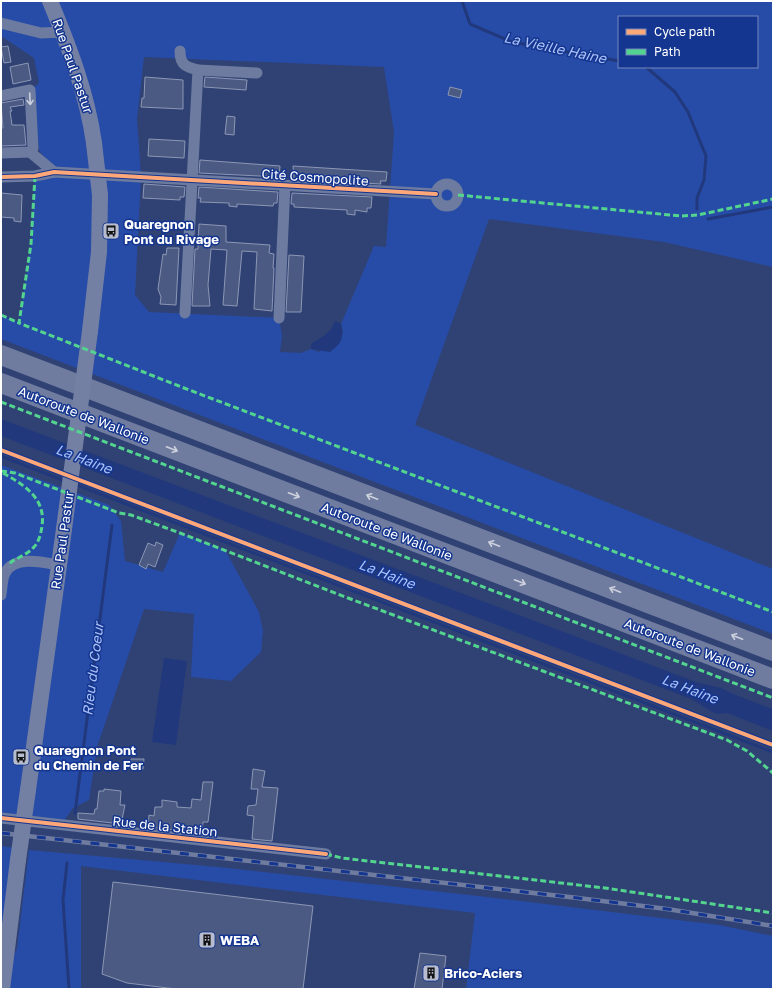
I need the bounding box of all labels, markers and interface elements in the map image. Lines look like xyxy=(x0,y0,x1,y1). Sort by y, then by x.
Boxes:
legend xyxy=(618,16,758,68)
street label: Rue Paul Pastur xyxy=(49,17,97,115)
text: Cycle path xyxy=(654,24,715,39)
water label: La Vieille Haine xyxy=(502,28,609,67)
text: Path xyxy=(654,44,681,59)
one-way arrow xyxy=(27,93,34,106)
street label: Cité Cosmopolite xyxy=(261,165,369,189)
place label: Quaregnon Pont du Rivage xyxy=(124,216,219,247)
bus stop icon: Quaregnon Pont du Rivage xyxy=(101,221,121,241)
street label: Autoroute de Wallonie xyxy=(16,383,152,447)
water label: La Haine xyxy=(54,440,115,477)
one-way arrow xyxy=(166,445,178,453)
street label: Rue Paul Pastur xyxy=(47,490,77,590)
one-way arrow xyxy=(287,492,299,500)
one-way arrow xyxy=(367,493,379,501)
street label: Autoroute de Wallonie xyxy=(319,499,455,563)
one-way arrow xyxy=(488,539,500,547)
water label: La Haine xyxy=(357,555,418,592)
one-way arrow xyxy=(513,578,525,586)
one-way arrow xyxy=(610,586,622,594)
street label: Autoroute de Wallonie xyxy=(622,615,758,679)
water label: Rieu du Coeur xyxy=(78,619,107,717)
one-way arrow xyxy=(731,632,743,640)
water label: La Haine xyxy=(660,670,721,707)
place label: Quaregnon Pont du Chemin de Fer xyxy=(34,742,143,773)
bus stop icon: Quaregnon Pont du Chemin de Fer xyxy=(11,747,31,767)
street label: Rue de la Station xyxy=(112,813,218,839)
building icon: WEBA xyxy=(197,930,217,950)
place label: WEBA xyxy=(220,932,260,948)
building icon: Brico-Aciers xyxy=(421,963,441,983)
place label: Brico-Aciers xyxy=(444,965,522,981)

